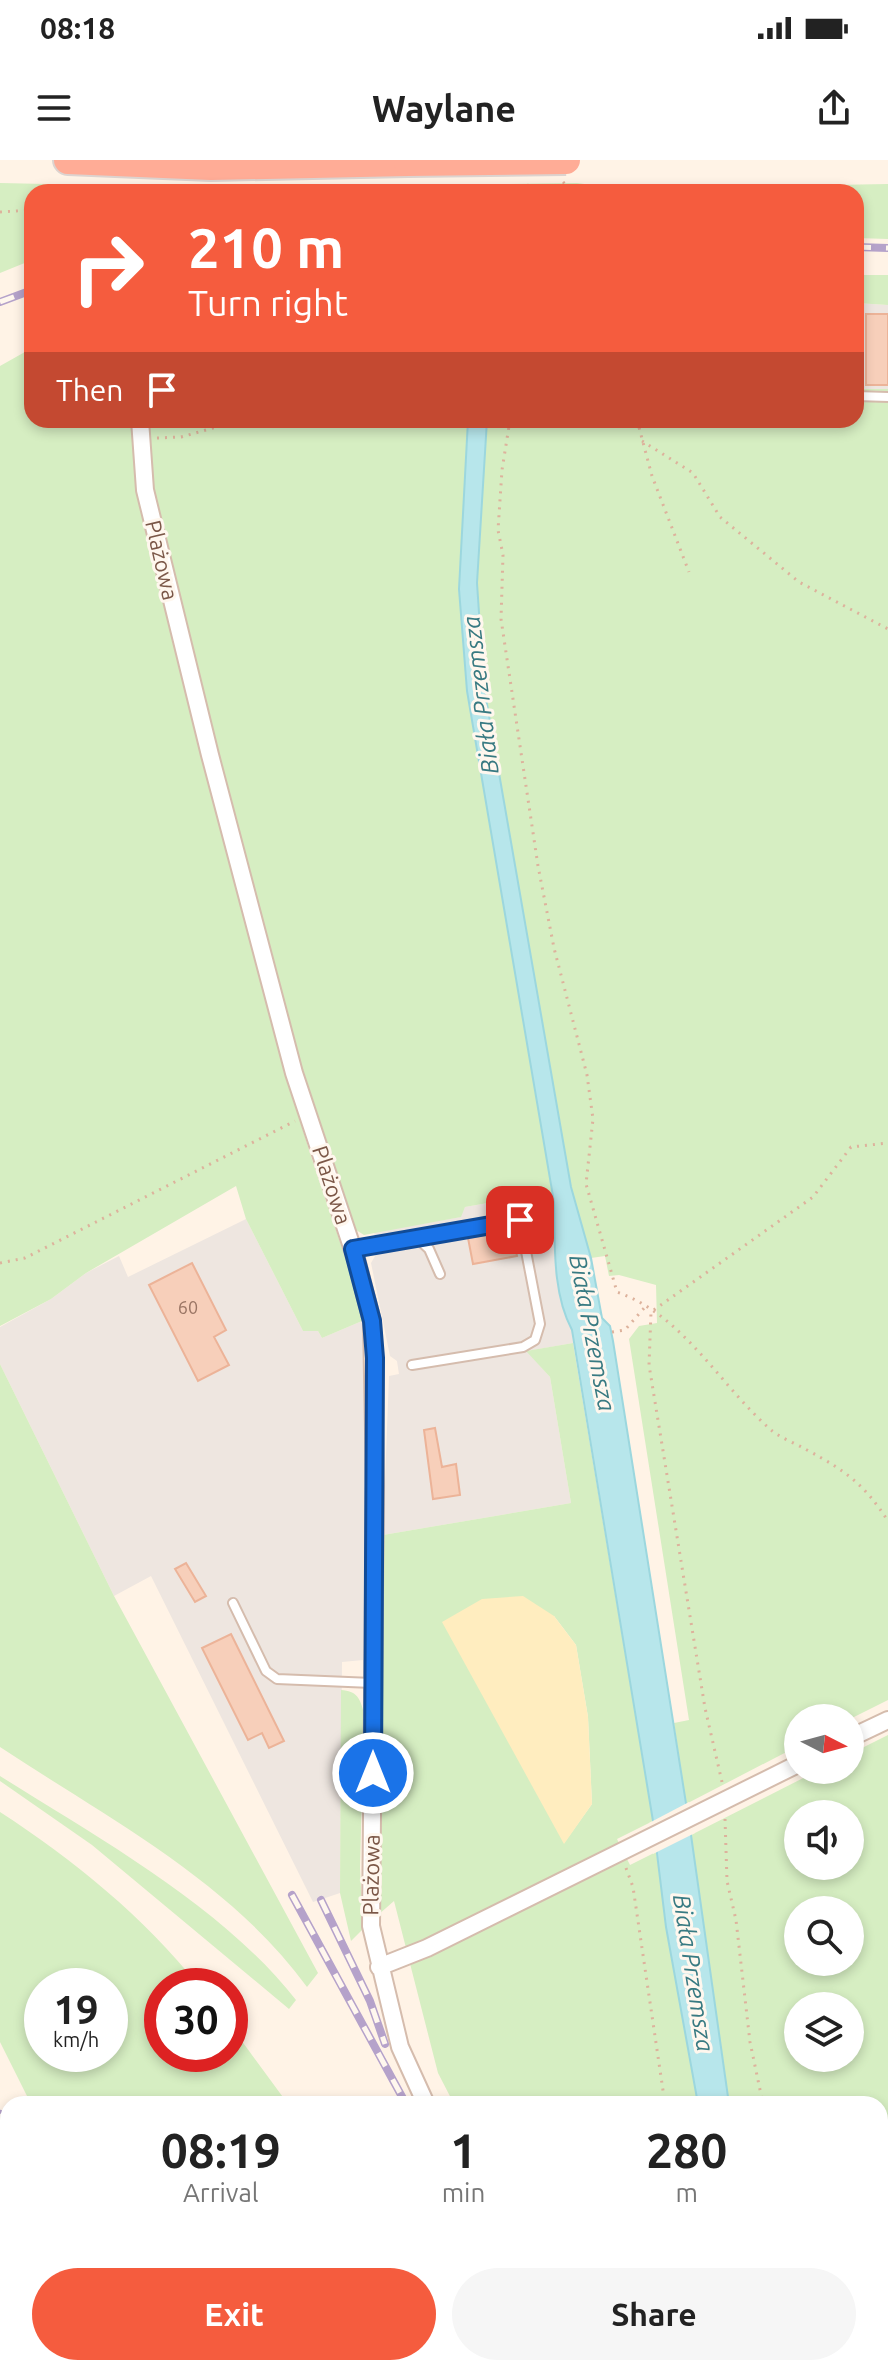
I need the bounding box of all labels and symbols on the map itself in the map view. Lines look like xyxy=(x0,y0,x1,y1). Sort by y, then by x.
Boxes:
street label: Plażowa xyxy=(141,517,184,602)
water label: Biała Przemsza xyxy=(457,614,504,776)
street label: Plażowa xyxy=(308,1142,357,1227)
pin xyxy=(486,1186,554,1254)
water label: Biała Przemsza xyxy=(564,1252,621,1414)
house number: 60 xyxy=(178,1297,198,1317)
north arrow xyxy=(784,1704,864,1784)
position arrow xyxy=(331,1731,415,1815)
street label: Plażowa xyxy=(357,1834,384,1916)
water label: Biała Przemsza xyxy=(668,1892,719,2054)
speed limit sign: 30 xyxy=(144,1968,248,2072)

